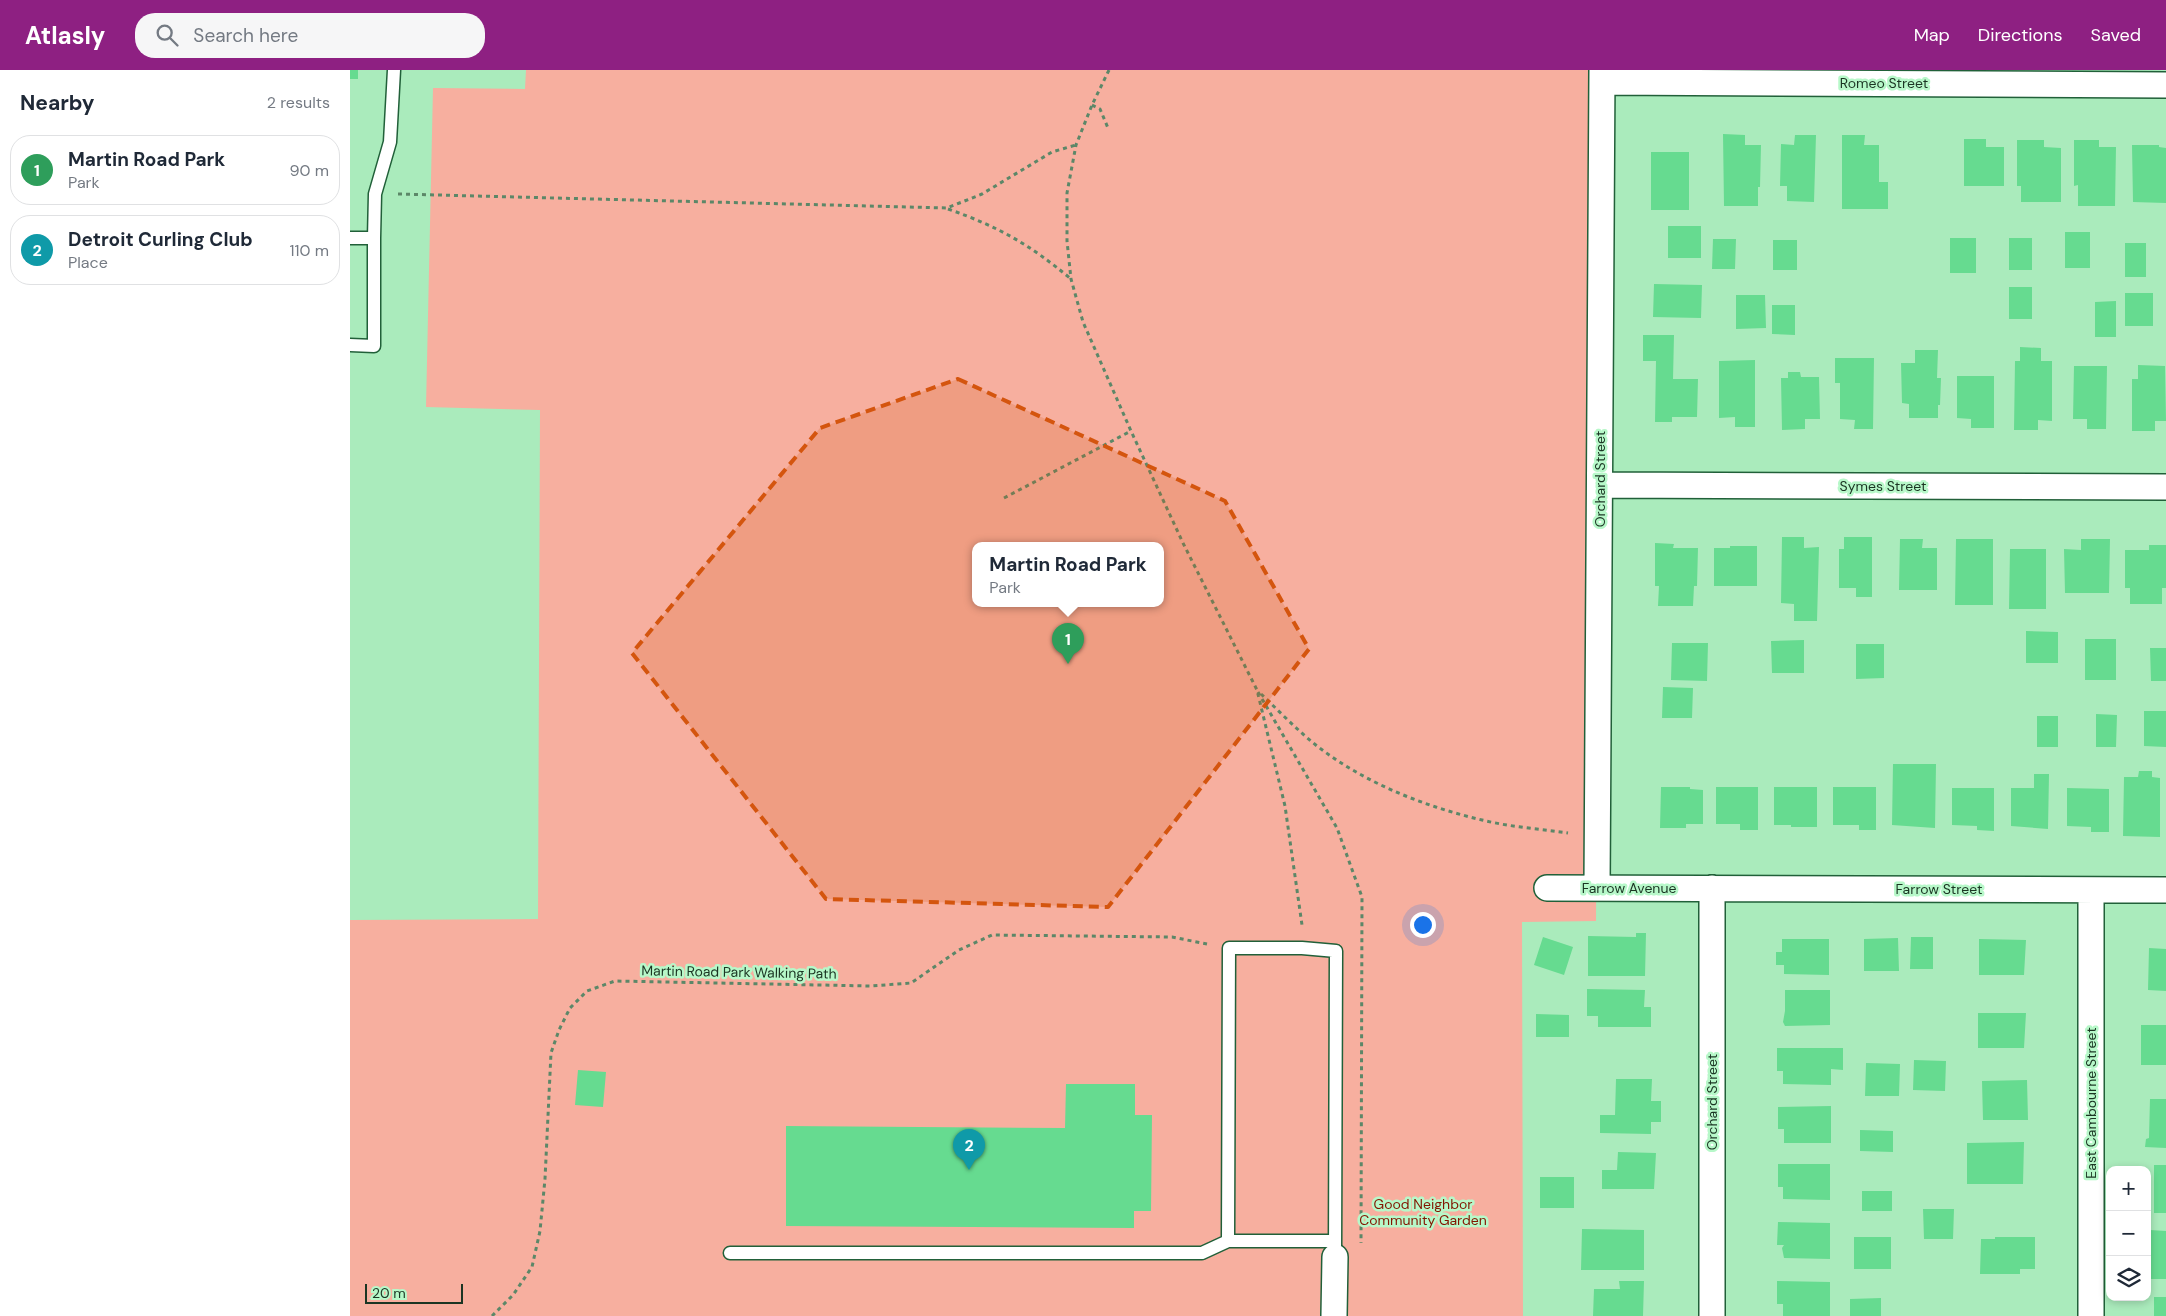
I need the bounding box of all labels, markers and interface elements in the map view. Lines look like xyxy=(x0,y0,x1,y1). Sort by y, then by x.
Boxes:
search box xyxy=(135,13,485,58)
text: Atlasly xyxy=(25,20,105,51)
icon: search xyxy=(153,21,181,49)
text: Search here xyxy=(193,23,298,48)
text: Map xyxy=(1914,23,1950,47)
text: Directions xyxy=(1978,23,2063,47)
text: Saved xyxy=(2091,23,2141,47)
street label: Romeo Street xyxy=(1840,74,1928,92)
text: Nearby xyxy=(20,89,94,117)
text: 2 results xyxy=(267,92,330,113)
text: Martin Road Park xyxy=(68,147,225,172)
text: 1 xyxy=(34,160,40,181)
text: 90 m xyxy=(289,160,329,181)
text: Park xyxy=(68,172,100,193)
text: Detroit Curling Club xyxy=(68,227,253,252)
text: 2 xyxy=(32,240,42,261)
text: 110 m xyxy=(290,240,329,261)
text: Place xyxy=(68,252,108,273)
street label: Orchard Street xyxy=(1591,431,1609,527)
street label: Symes Street xyxy=(1840,477,1926,495)
popup xyxy=(972,542,1164,607)
text: Martin Road Park xyxy=(989,552,1147,577)
text: Park xyxy=(989,577,1021,598)
pin: 1 xyxy=(1052,623,1084,664)
street label: Farrow Avenue xyxy=(1582,879,1676,897)
street label: Farrow Street xyxy=(1896,880,1982,898)
your location xyxy=(1410,912,1436,938)
street label: Martin Road Park Walking Path xyxy=(641,961,837,983)
street label: East Cambourne Street xyxy=(2082,1027,2100,1179)
street label: Orchard Street xyxy=(1703,1054,1721,1150)
pin: 2 xyxy=(953,1129,985,1170)
map controls xyxy=(2106,1166,2151,1301)
button: + xyxy=(2106,1166,2151,1211)
park label: Good Neighbor Community Garden xyxy=(1359,1195,1487,1229)
button: − xyxy=(2106,1211,2151,1256)
button: layers xyxy=(2106,1256,2151,1301)
scale bar xyxy=(365,1281,462,1304)
text: 20 m xyxy=(372,1284,406,1302)

